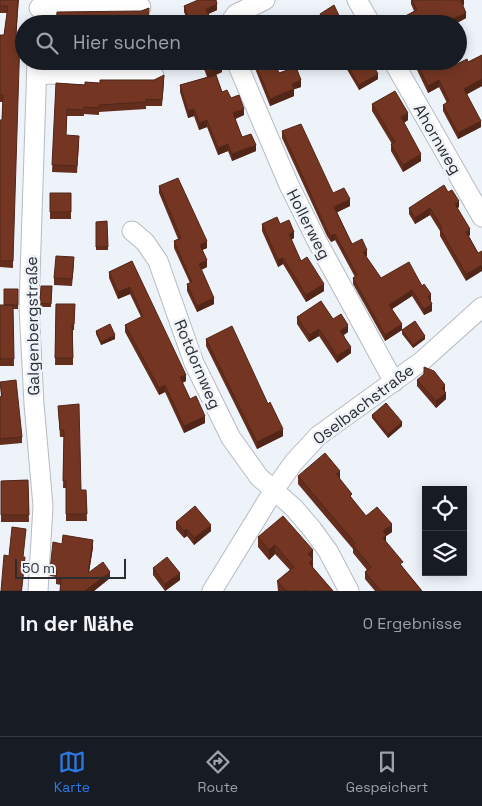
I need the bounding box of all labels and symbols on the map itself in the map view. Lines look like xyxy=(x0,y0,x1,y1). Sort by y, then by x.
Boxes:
street label: Ahornweg xyxy=(409,100,466,178)
street label: Hollerweg xyxy=(282,186,335,263)
street label: Galgenbergstraße xyxy=(21,256,44,396)
street label: Rotdornweg xyxy=(169,316,226,412)
street label: Oselbachstraße xyxy=(309,360,418,449)
scale bar xyxy=(15,556,126,579)

